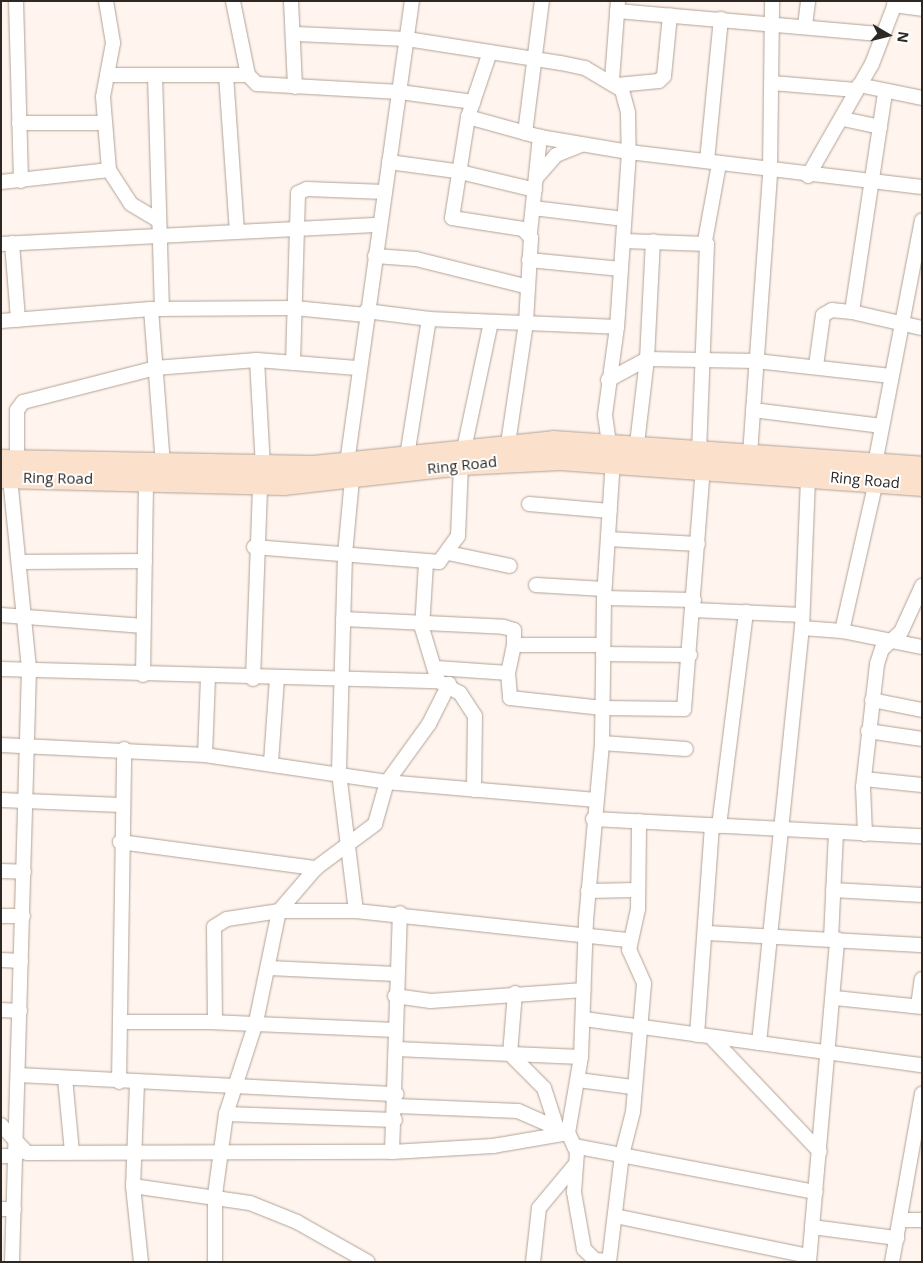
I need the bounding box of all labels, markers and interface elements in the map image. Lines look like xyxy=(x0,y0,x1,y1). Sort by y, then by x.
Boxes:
north arrow xyxy=(863,10,913,60)
text: N xyxy=(893,30,914,44)
street label: Ring Road xyxy=(426,452,498,478)
street label: Ring Road xyxy=(23,468,93,488)
street label: Ring Road xyxy=(829,468,901,492)

